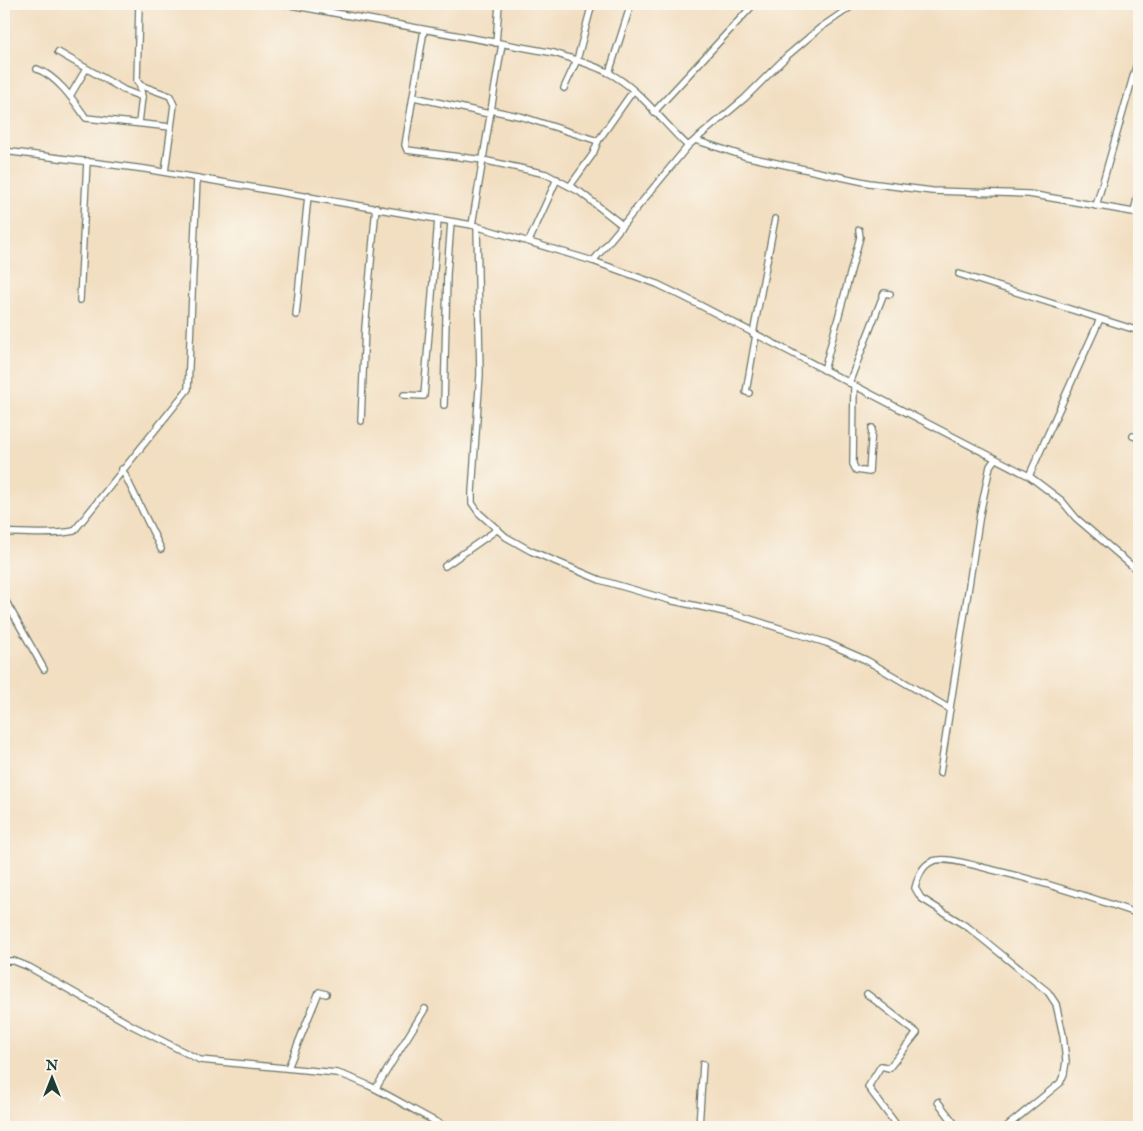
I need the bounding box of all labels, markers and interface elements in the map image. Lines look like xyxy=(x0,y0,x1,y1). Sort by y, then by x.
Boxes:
north arrow xyxy=(28,1054,78,1104)
text: N xyxy=(45,1057,58,1075)

